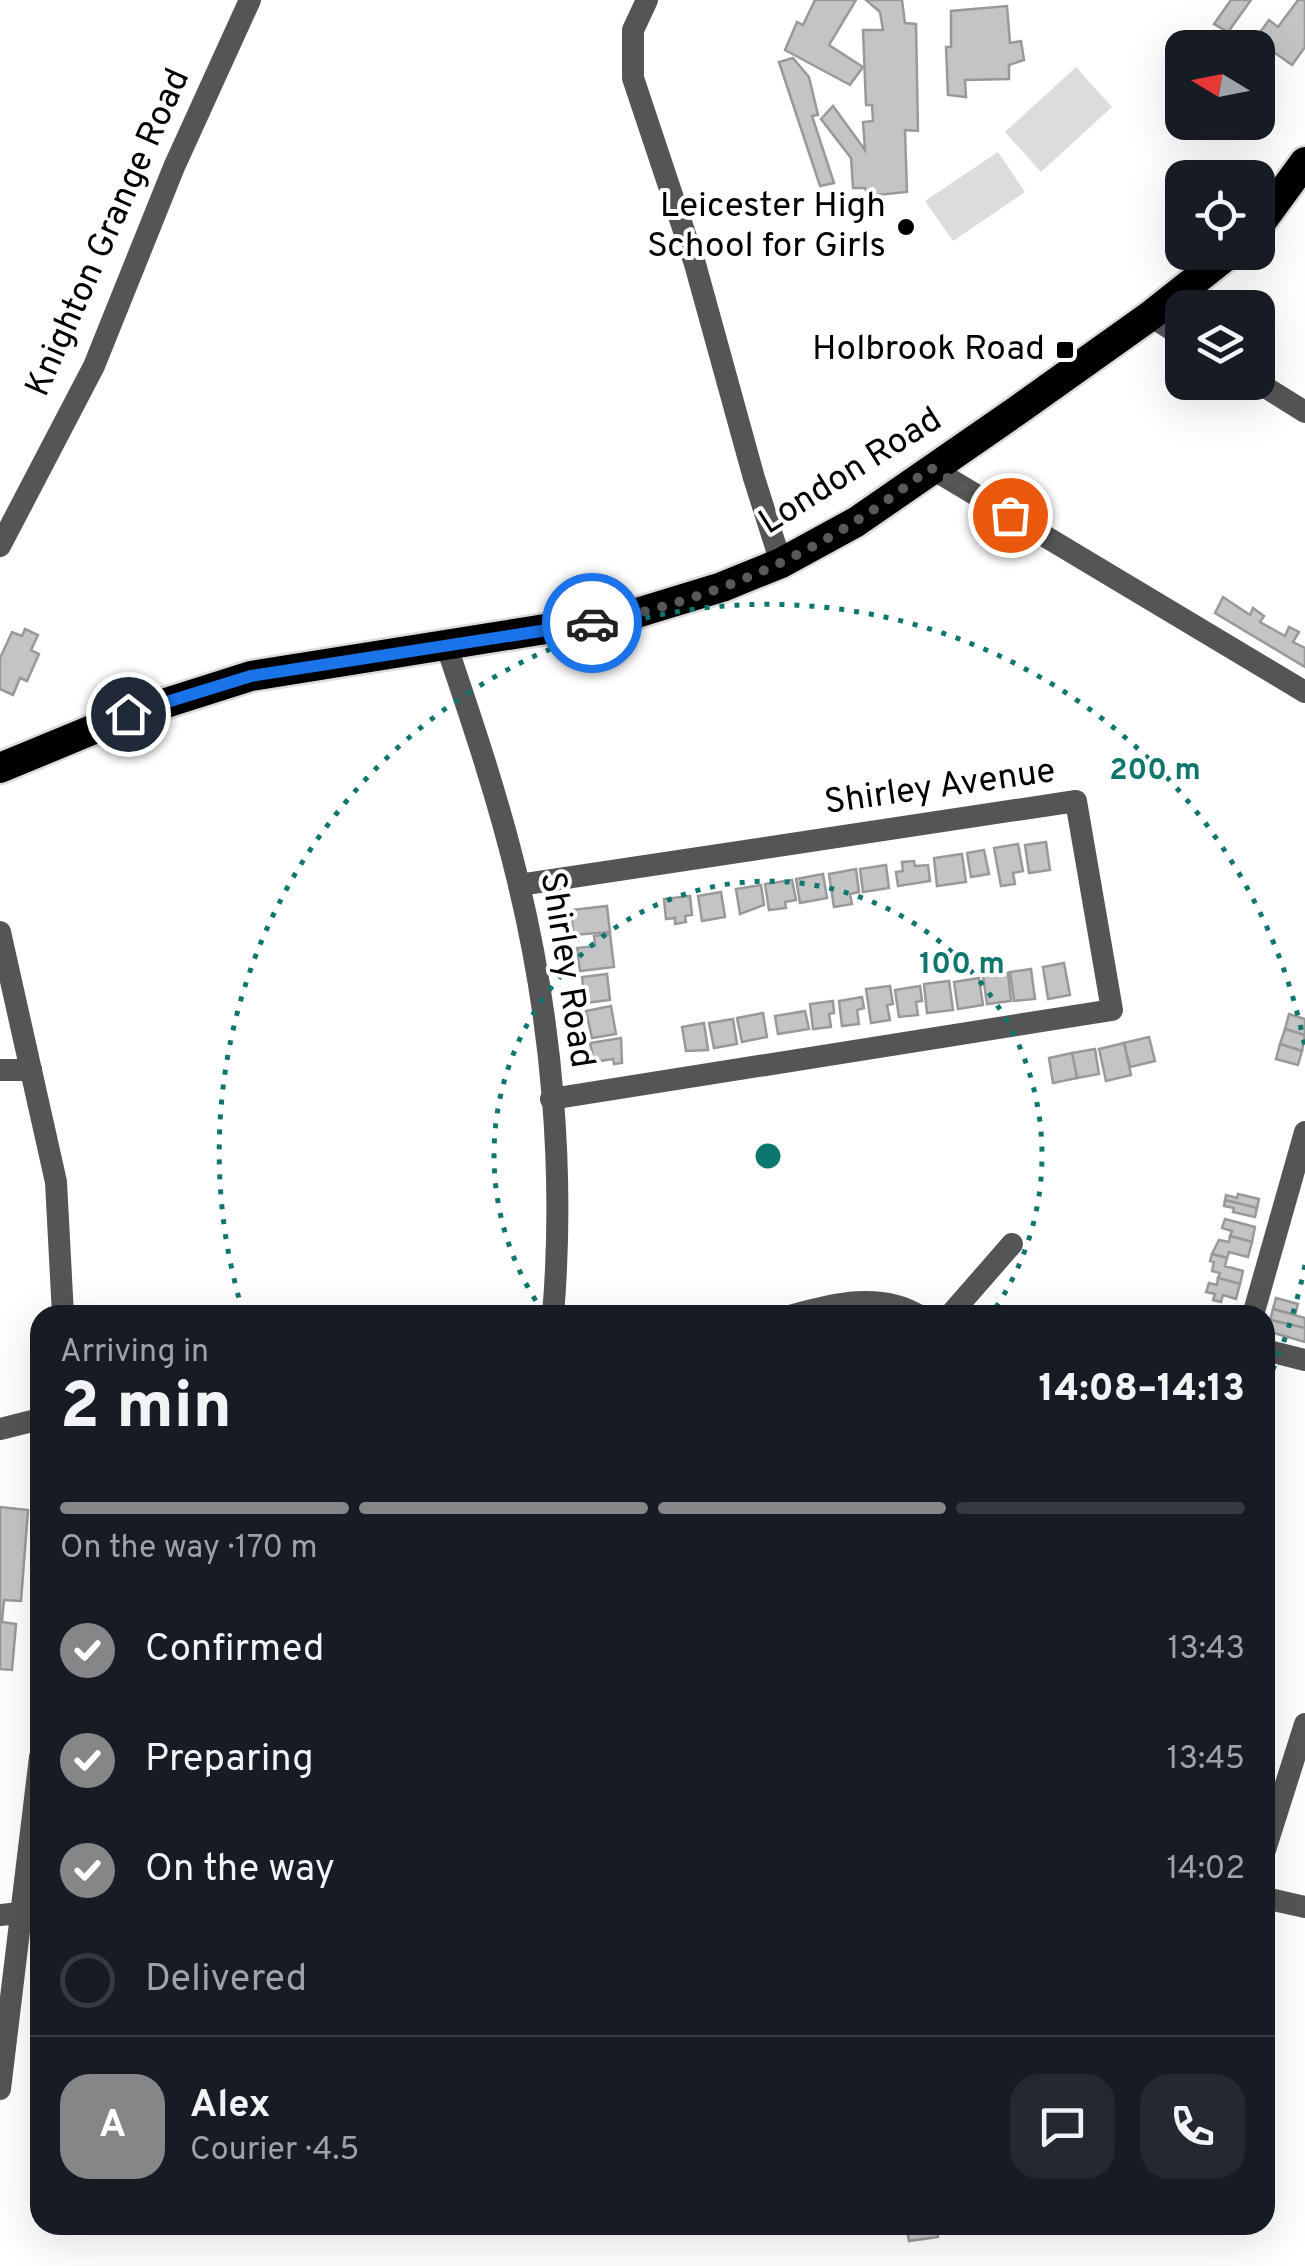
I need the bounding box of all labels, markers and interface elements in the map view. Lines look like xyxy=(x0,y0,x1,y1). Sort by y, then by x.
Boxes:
north arrow xyxy=(1165,30,1275,140)
map controls xyxy=(1165,30,1275,400)
street label: Knighton Grange Road xyxy=(17,62,201,404)
button: locate xyxy=(1165,160,1275,270)
place label: Leicester High School for Girls xyxy=(647,185,886,269)
marker: Leicester High School for Girls xyxy=(895,216,917,238)
button: layers xyxy=(1165,290,1275,400)
place label: Holbrook Road xyxy=(812,328,1045,372)
marker: Holbrook Road xyxy=(1054,339,1076,361)
street label: London Road xyxy=(752,398,950,546)
pin xyxy=(968,473,1053,558)
icon: bag xyxy=(983,488,1038,543)
courier xyxy=(542,573,642,673)
icon: car xyxy=(565,596,620,651)
pin xyxy=(86,672,171,757)
icon: home xyxy=(101,687,156,742)
street label: Shirley Avenue xyxy=(822,750,1058,826)
text: 200 m xyxy=(1109,753,1201,790)
street label: Shirley Road xyxy=(529,869,603,1071)
text: 100 m xyxy=(919,947,1005,984)
centre of rings xyxy=(750,1138,786,1174)
text: Arriving in xyxy=(60,1333,209,1373)
text: 14:08–14:13 xyxy=(1039,1366,1245,1415)
text: 2 min xyxy=(60,1369,232,1451)
text: On the way · 170 m xyxy=(60,1529,318,1569)
icon: check xyxy=(60,1623,115,1678)
text: Confirmed xyxy=(145,1626,324,1675)
text: 13:43 xyxy=(1167,1630,1245,1670)
icon: check xyxy=(60,1733,115,1788)
text: Preparing xyxy=(145,1736,314,1785)
text: 13:45 xyxy=(1167,1740,1245,1780)
icon: check xyxy=(60,1843,115,1898)
text: On the way xyxy=(145,1846,335,1895)
text: 14:02 xyxy=(1167,1850,1245,1890)
text: Delivered xyxy=(145,1956,307,2005)
button: chat xyxy=(1010,2074,1115,2179)
button: phone xyxy=(1140,2074,1245,2179)
text: Alex xyxy=(190,2082,270,2131)
text: A xyxy=(99,2102,126,2151)
text: Courier · 4.5 xyxy=(190,2131,359,2171)

